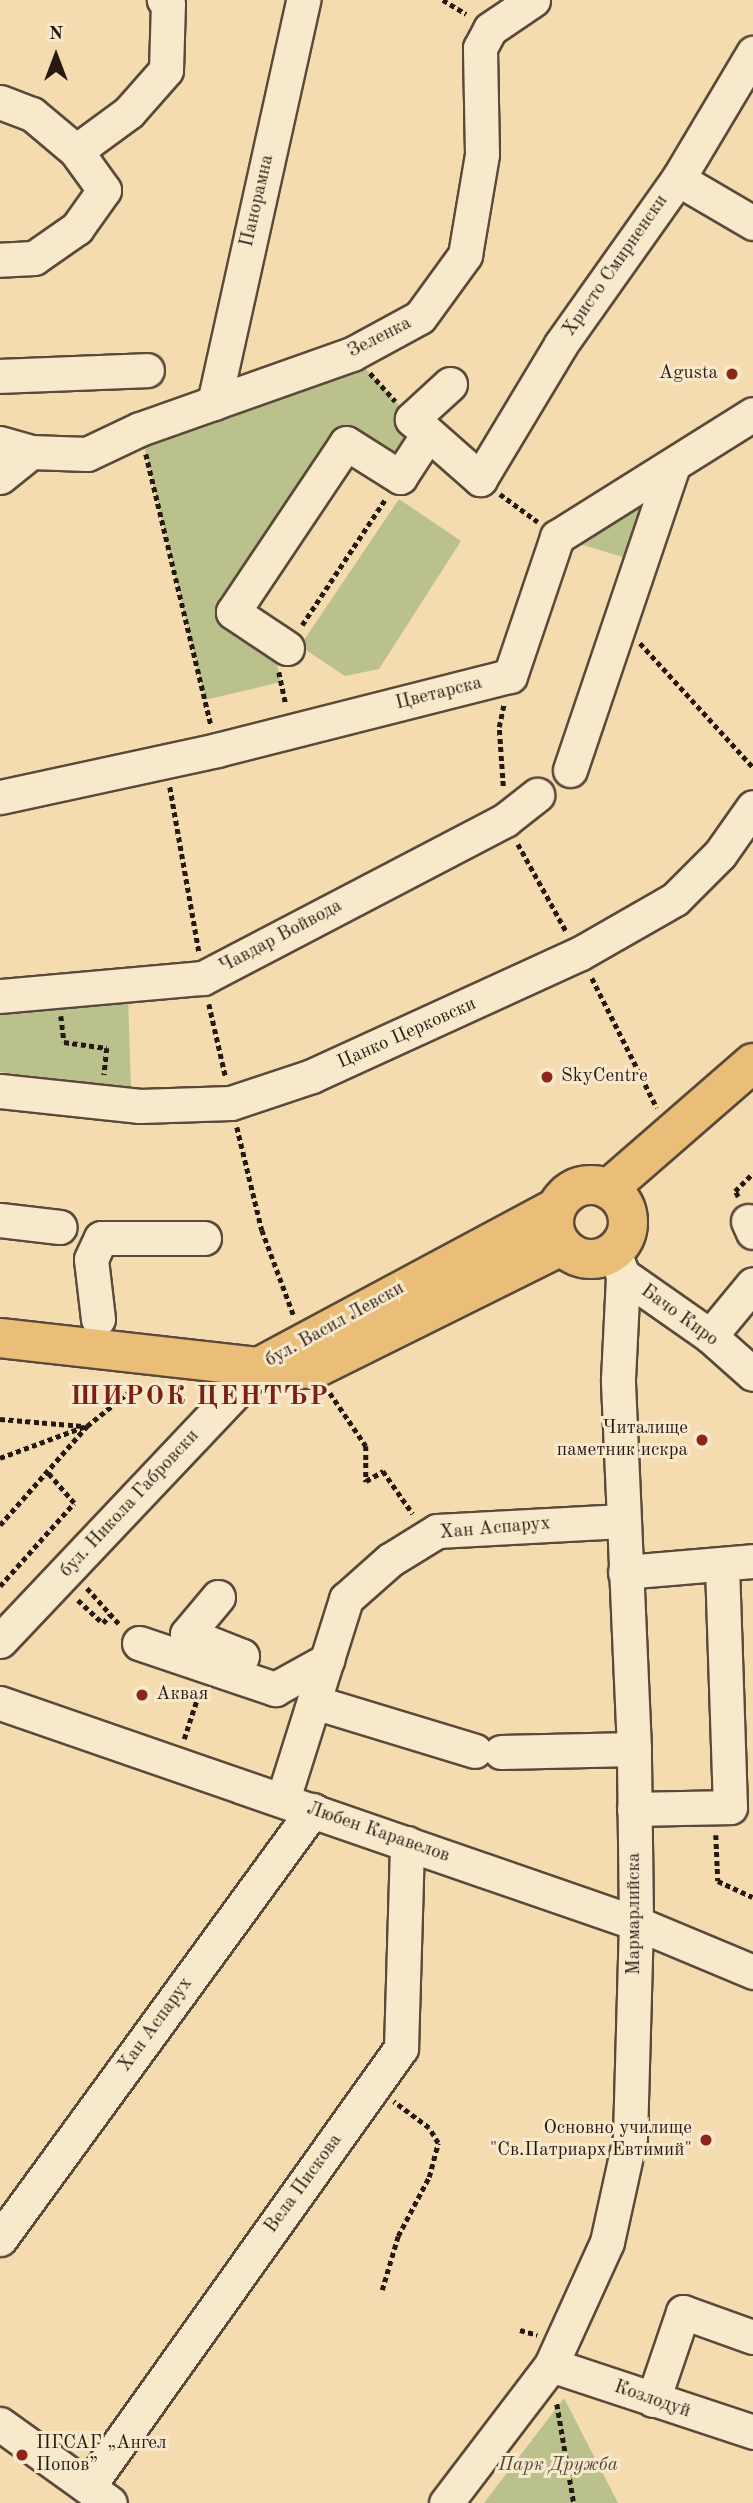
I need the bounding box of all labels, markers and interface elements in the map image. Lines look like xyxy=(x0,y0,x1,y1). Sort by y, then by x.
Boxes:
north arrow xyxy=(21,21,91,91)
text: N xyxy=(49,25,63,44)
street label: Панорамна xyxy=(236,153,280,249)
street label: Христо Смирненски xyxy=(559,191,673,341)
street label: Зеленка xyxy=(344,312,416,364)
place label: Agusta xyxy=(659,363,718,385)
marker: Agusta xyxy=(724,366,740,382)
street label: Цветарска xyxy=(393,672,485,716)
street label: Чавдар Войвода xyxy=(216,895,346,979)
street label: Цанко Церковски xyxy=(334,993,480,1075)
place label: SkyCentre xyxy=(561,1066,648,1088)
marker: SkyCentre xyxy=(539,1069,555,1085)
street label: бул. Васил Левски xyxy=(262,1277,408,1373)
street label: Бачо Киро xyxy=(636,1280,722,1352)
district label: ШИРОК ЦЕНТЪР xyxy=(72,1382,328,1414)
place label: Читалище паметник искра xyxy=(557,1418,688,1462)
street label: бул. Никола Габровски xyxy=(56,1425,204,1583)
marker: Читалище паметник искра xyxy=(694,1432,710,1448)
street label: Хан Аспарух xyxy=(439,1513,551,1545)
place label: Аквая xyxy=(156,1684,208,1706)
marker: Аквая xyxy=(134,1687,150,1703)
street label: Любен Каравелов xyxy=(304,1798,452,1868)
street label: Мармарлийска xyxy=(624,1853,646,1975)
street label: Хан Аспарух xyxy=(114,1973,198,2077)
place label: Основно училище "Св.Патриарх Евтимий" xyxy=(490,2118,692,2162)
street label: Вела Пискова xyxy=(260,2130,348,2238)
marker: Основно училище "Св.Патриарх Евтимий" xyxy=(698,2132,714,2148)
street label: Козлодуй xyxy=(611,2376,693,2424)
place label: ПГСАГ „Ангел Попов” xyxy=(36,2433,167,2477)
marker: ПГСАГ „Ангел Попов” xyxy=(14,2447,30,2463)
park label: Парк Дружба xyxy=(498,2455,618,2477)

